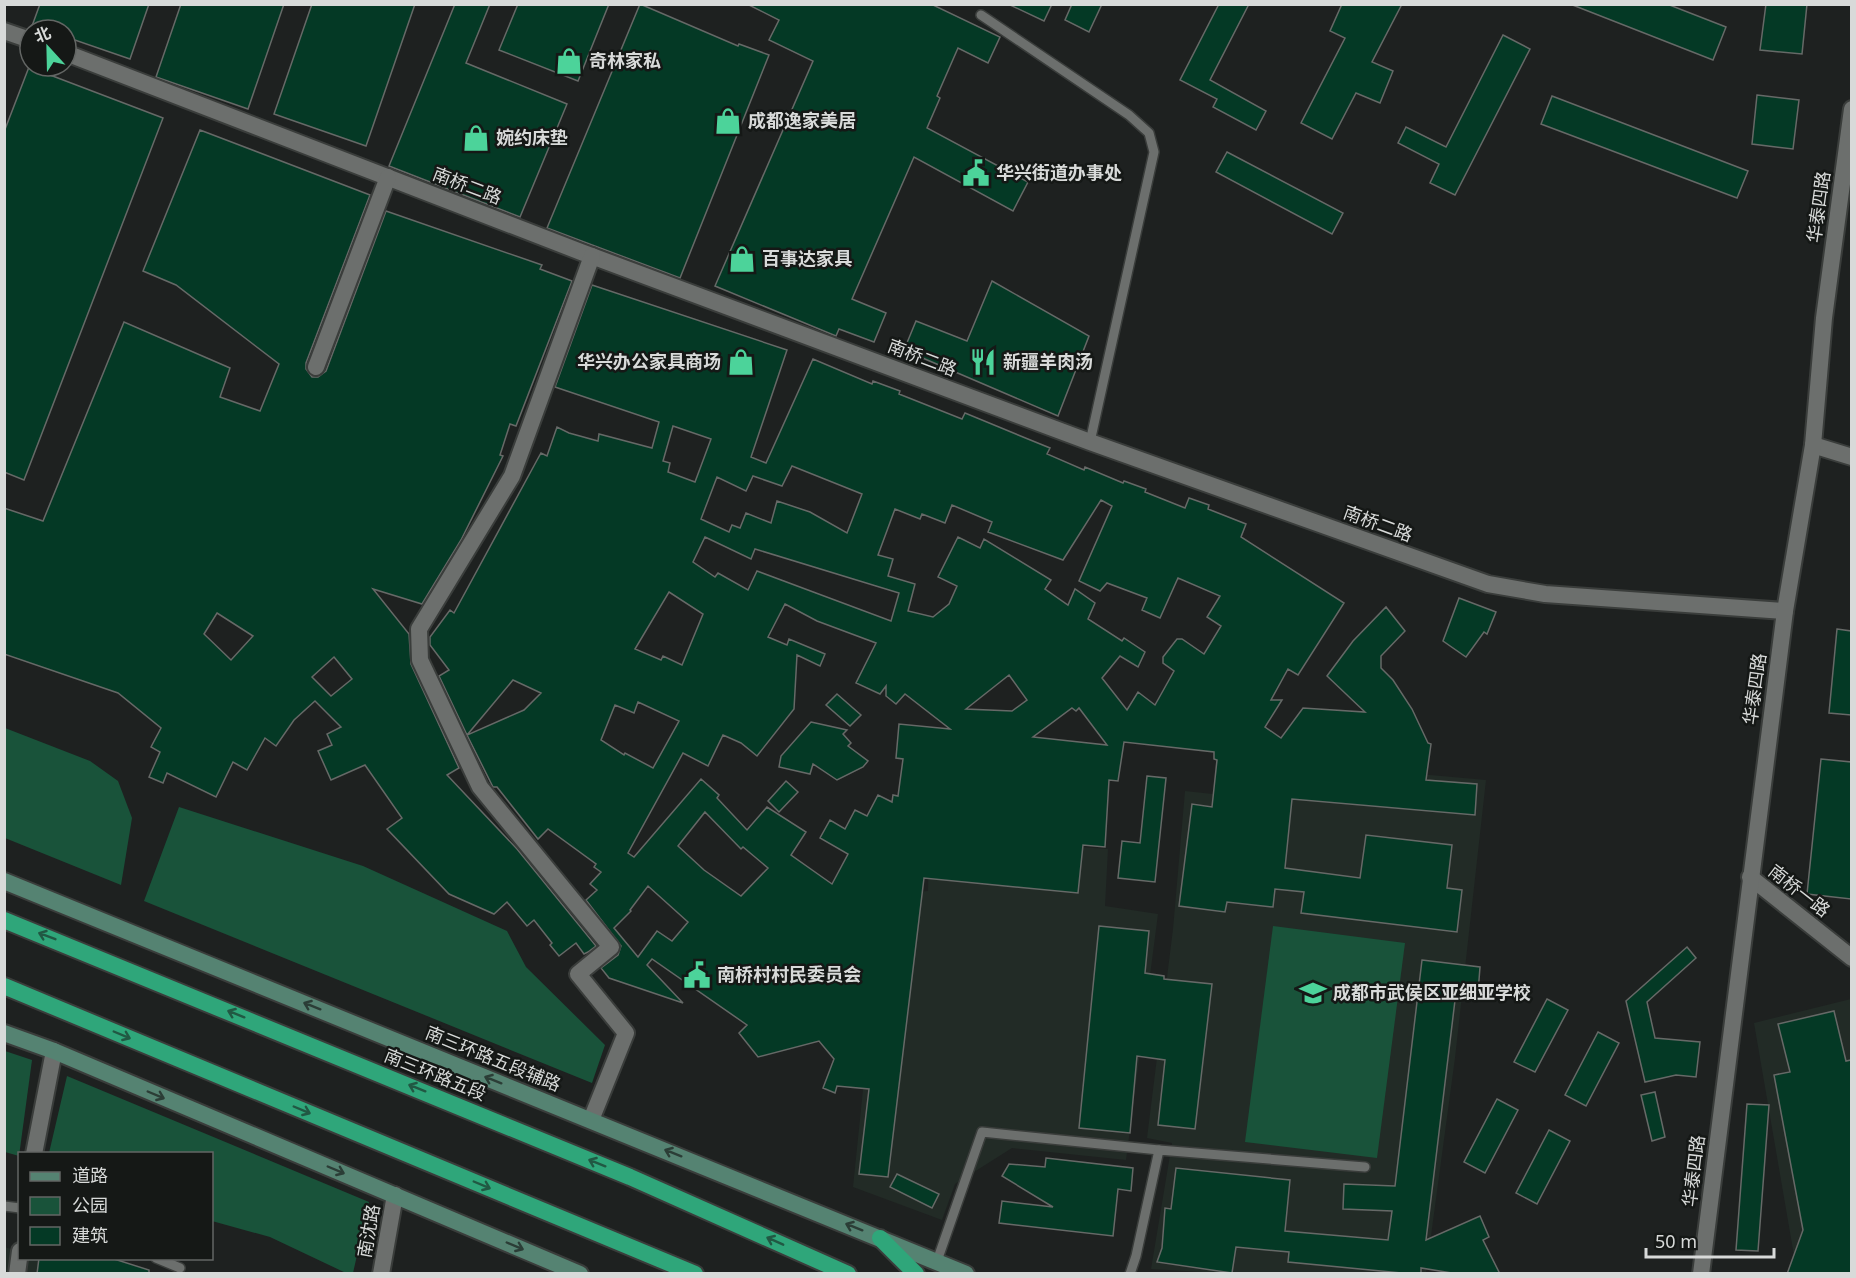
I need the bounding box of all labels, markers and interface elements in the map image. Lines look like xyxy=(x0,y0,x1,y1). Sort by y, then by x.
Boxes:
north arrow xyxy=(18,18,78,78)
text: 北 xyxy=(31,21,54,47)
shop icon: 奇林家私 xyxy=(554,46,584,76)
place label: 奇林家私 xyxy=(589,48,661,72)
shop icon: 成都逸家美居 xyxy=(713,106,743,136)
place label: 成都逸家美居 xyxy=(748,108,856,132)
shop icon: 婉约床垫 xyxy=(461,123,491,153)
place label: 婉约床垫 xyxy=(496,125,568,149)
public building icon: 华兴街道办事处 xyxy=(961,158,991,188)
place label: 华兴街道办事处 xyxy=(996,160,1122,184)
street label: 南桥二路 xyxy=(429,161,505,209)
street label: 华泰四路 xyxy=(1801,170,1835,244)
shop icon: 百事达家具 xyxy=(727,244,757,274)
place label: 百事达家具 xyxy=(762,246,852,270)
street label: 南桥二路 xyxy=(884,333,960,381)
shop icon: 华兴办公家具商场 xyxy=(726,347,756,377)
restaurant icon: 新疆羊肉汤 xyxy=(968,347,998,377)
place label: 华兴办公家具商场 xyxy=(577,349,721,373)
place label: 新疆羊肉汤 xyxy=(1003,349,1093,373)
street label: 南桥二路 xyxy=(1340,499,1416,547)
street label: 华泰四路 xyxy=(1737,652,1771,726)
street label: 南桥一路 xyxy=(1764,859,1835,922)
one-way arrow xyxy=(38,930,57,941)
public building icon: 南桥村村民委员会 xyxy=(682,960,712,990)
place label: 南桥村村民委员会 xyxy=(717,962,861,986)
school or university icon: 成都市武侯区亚细亚学校 xyxy=(1298,978,1328,1008)
place label: 成都市武侯区亚细亚学校 xyxy=(1333,980,1531,1004)
one-way arrow xyxy=(303,1000,322,1011)
one-way arrow xyxy=(228,1008,246,1019)
street label: 南三环路五段辅路 xyxy=(422,1022,564,1096)
one-way arrow xyxy=(113,1030,131,1041)
street label: 南三环路五段 xyxy=(381,1045,489,1105)
one-way arrow xyxy=(484,1074,502,1085)
one-way arrow xyxy=(408,1082,426,1093)
one-way arrow xyxy=(147,1090,165,1101)
one-way arrow xyxy=(293,1105,311,1116)
street label: 华泰四路 xyxy=(1677,1134,1709,1208)
one-way arrow xyxy=(664,1147,683,1158)
legend xyxy=(18,1152,213,1260)
one-way arrow xyxy=(588,1157,606,1168)
text: 道路 xyxy=(72,1163,108,1187)
one-way arrow xyxy=(326,1165,344,1176)
one-way arrow xyxy=(473,1180,491,1191)
text: 公园 xyxy=(72,1193,108,1217)
street label: 南沈路 xyxy=(352,1202,385,1259)
one-way arrow xyxy=(845,1221,863,1232)
scale bar xyxy=(1646,1221,1774,1259)
text: 建筑 xyxy=(72,1223,108,1247)
text: 50 m xyxy=(1655,1229,1697,1253)
one-way arrow xyxy=(767,1235,785,1247)
one-way arrow xyxy=(506,1241,524,1252)

